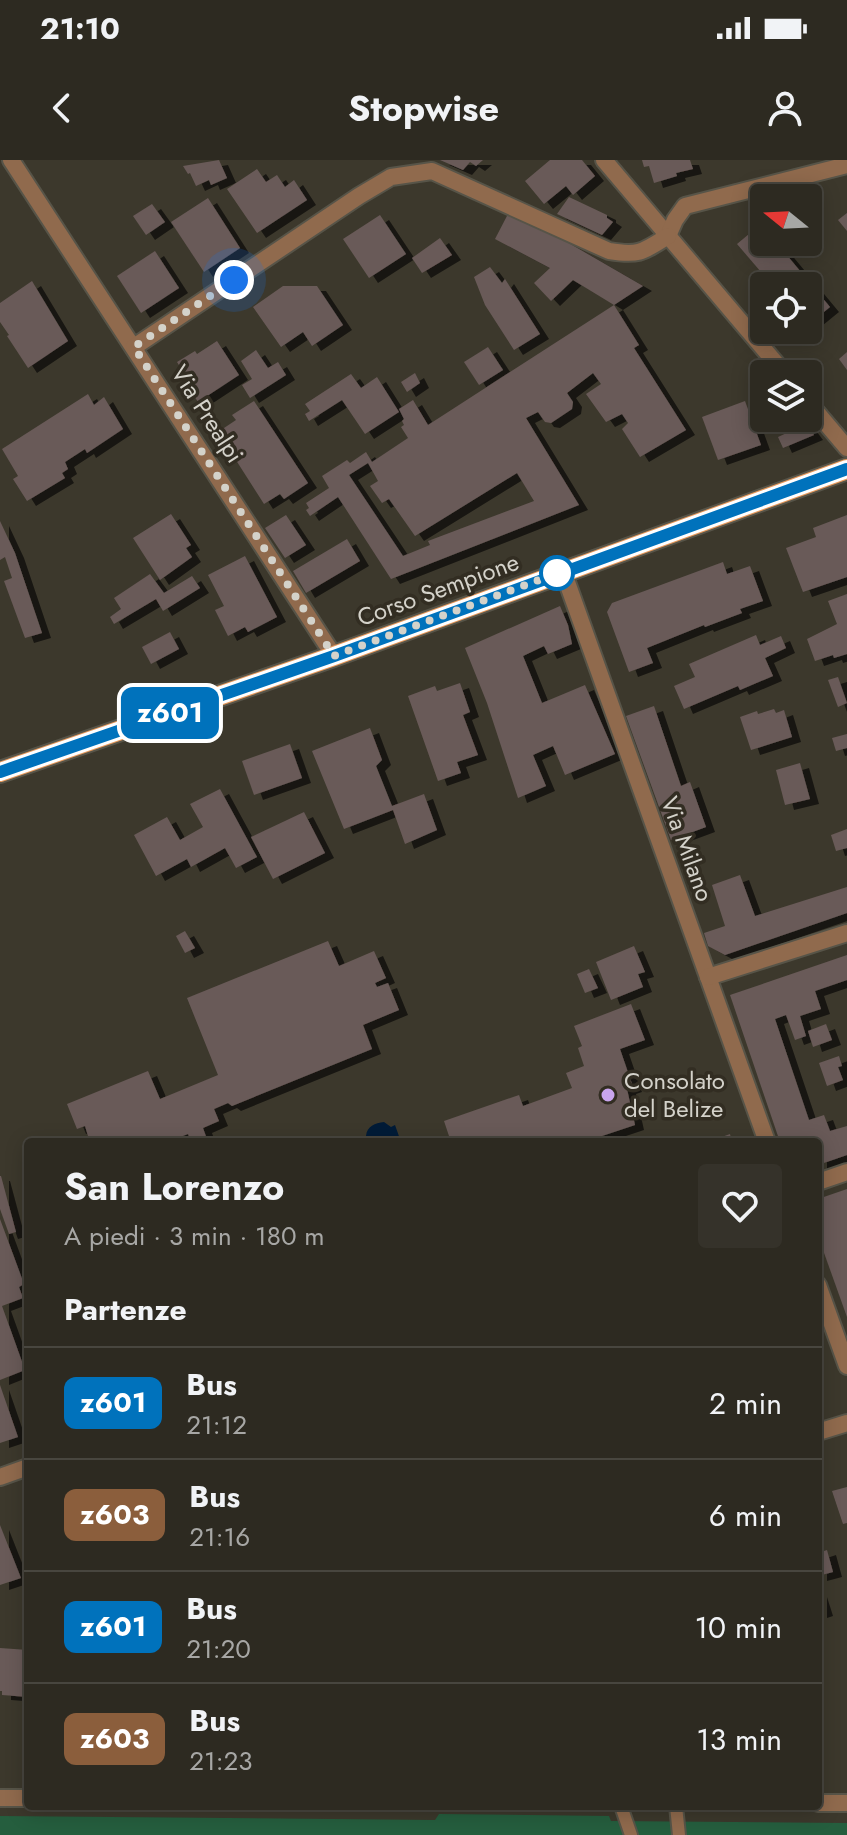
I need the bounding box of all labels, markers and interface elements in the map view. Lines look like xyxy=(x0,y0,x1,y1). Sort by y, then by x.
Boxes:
text: 21:10 xyxy=(40,7,120,50)
text: Stopwise xyxy=(348,82,499,134)
icon: back xyxy=(40,86,84,130)
icon: person xyxy=(763,86,807,130)
north arrow xyxy=(750,184,822,256)
map controls xyxy=(750,184,822,432)
your location xyxy=(214,260,254,300)
button: locate xyxy=(750,272,822,344)
street label: Via Prealpi xyxy=(163,358,252,470)
button: layers xyxy=(750,360,822,432)
street label: Corso Sempione xyxy=(352,544,524,635)
unlabelled marker xyxy=(540,556,574,590)
line badge: z601 xyxy=(114,687,226,739)
text: z601 xyxy=(137,692,203,733)
street label: Via Milano xyxy=(652,791,723,906)
place label: Consolato del Belize xyxy=(624,1063,725,1126)
marker: Consolato del Belize xyxy=(599,1086,617,1104)
text: San Lorenzo xyxy=(64,1159,284,1214)
button: heart xyxy=(698,1164,782,1248)
text: A piedi · 3 min · 180 m xyxy=(64,1217,325,1255)
text: Partenze xyxy=(64,1288,187,1331)
text: Bus xyxy=(186,1363,237,1406)
text: z601 xyxy=(80,1382,146,1423)
text: 2 min xyxy=(709,1382,782,1425)
text: 21:12 xyxy=(186,1406,247,1444)
text: Bus xyxy=(189,1475,240,1518)
text: z603 xyxy=(80,1494,149,1535)
text: 6 min xyxy=(709,1494,782,1537)
text: 21:16 xyxy=(189,1518,250,1556)
text: Bus xyxy=(186,1587,237,1630)
text: z601 xyxy=(80,1606,146,1647)
text: 10 min xyxy=(695,1606,782,1649)
text: 21:20 xyxy=(186,1630,251,1668)
text: Bus xyxy=(189,1699,240,1742)
text: z603 xyxy=(80,1718,149,1759)
text: 13 min xyxy=(696,1718,782,1761)
text: 21:23 xyxy=(189,1742,253,1780)

